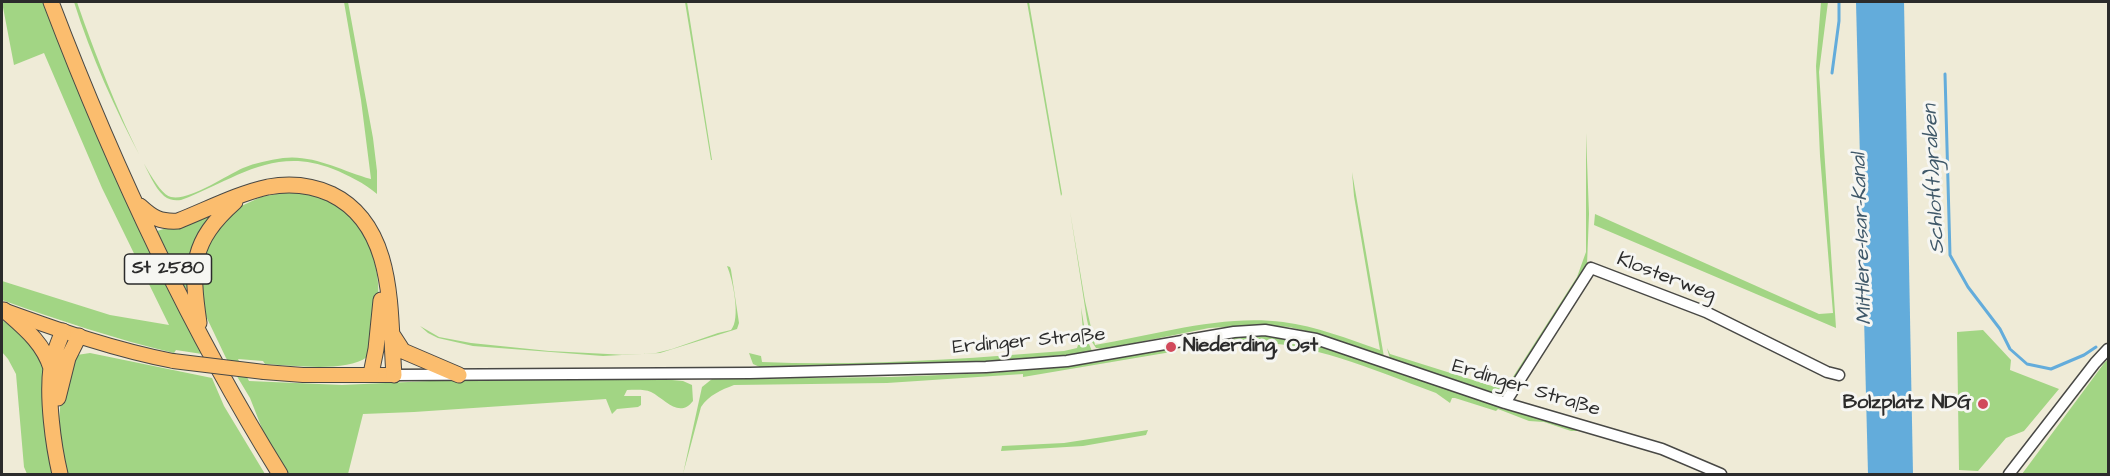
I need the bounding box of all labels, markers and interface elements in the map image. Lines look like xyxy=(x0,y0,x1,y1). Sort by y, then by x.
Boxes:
water label: Schlot(t)graben xyxy=(1919,104,1951,254)
water label: Mittlere-Isar-Kanal xyxy=(1847,153,1879,325)
street label: Klosterweg xyxy=(1613,248,1719,308)
road number: St 2580 xyxy=(124,254,212,284)
street label: Erdinger Straße xyxy=(951,323,1107,361)
place label: Niederding, Ost xyxy=(1183,335,1318,359)
marker: Niederding, Ost xyxy=(1164,340,1178,354)
street label: Erdinger Straße xyxy=(1449,355,1603,423)
place label: Bolzplatz NDG xyxy=(1843,392,1971,416)
marker: Bolzplatz NDG xyxy=(1976,397,1990,411)

